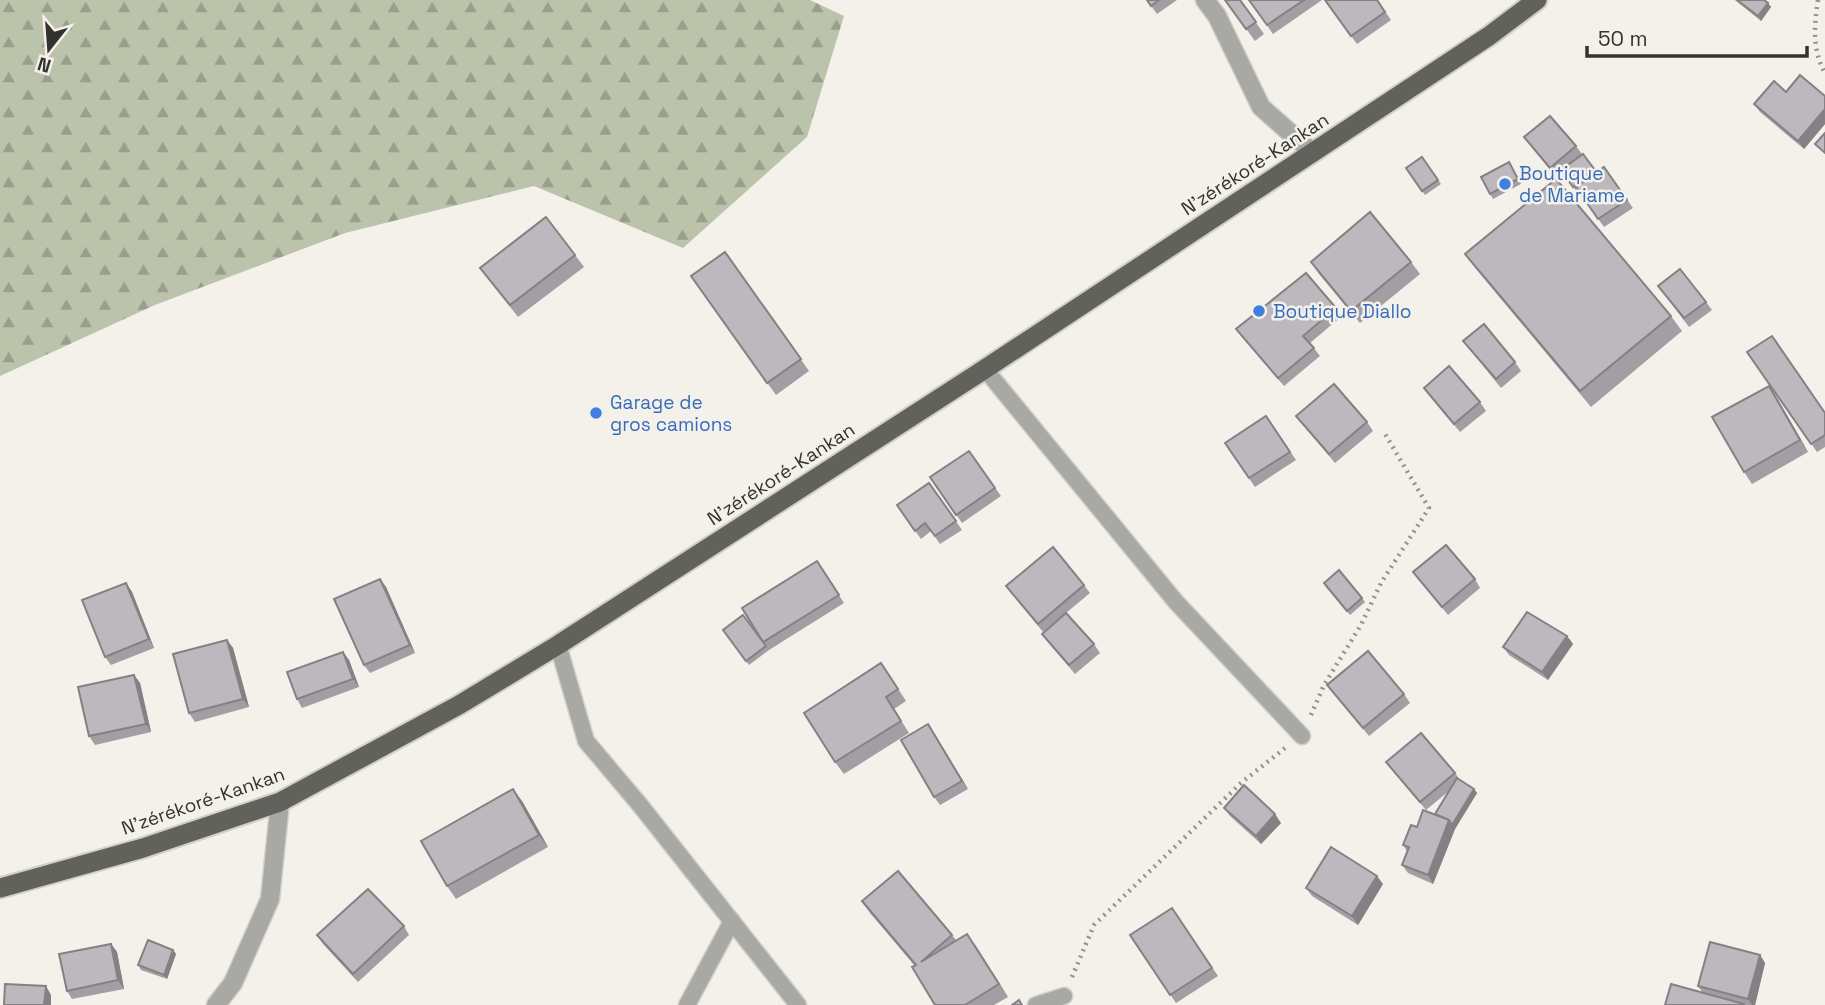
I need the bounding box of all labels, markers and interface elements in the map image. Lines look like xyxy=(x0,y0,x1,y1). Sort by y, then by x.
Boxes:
north arrow xyxy=(14,14,84,84)
scale bar xyxy=(1587,14,1808,58)
text: 50 m xyxy=(1598,25,1648,52)
text: N xyxy=(34,51,54,79)
street label: N'zérékoré-Kankan xyxy=(1176,107,1334,221)
place label: Boutique de Mariame xyxy=(1519,161,1625,208)
marker: Boutique de Mariame xyxy=(1497,176,1513,192)
place label: Boutique Diallo xyxy=(1273,299,1412,324)
marker: Boutique Diallo xyxy=(1251,303,1267,319)
place label: Garage de gros camions xyxy=(610,390,732,437)
marker: Garage de gros camions xyxy=(588,405,604,421)
street label: N'zérékoré-Kankan xyxy=(702,417,860,531)
street label: N'zérékoré-Kankan xyxy=(118,761,288,841)

